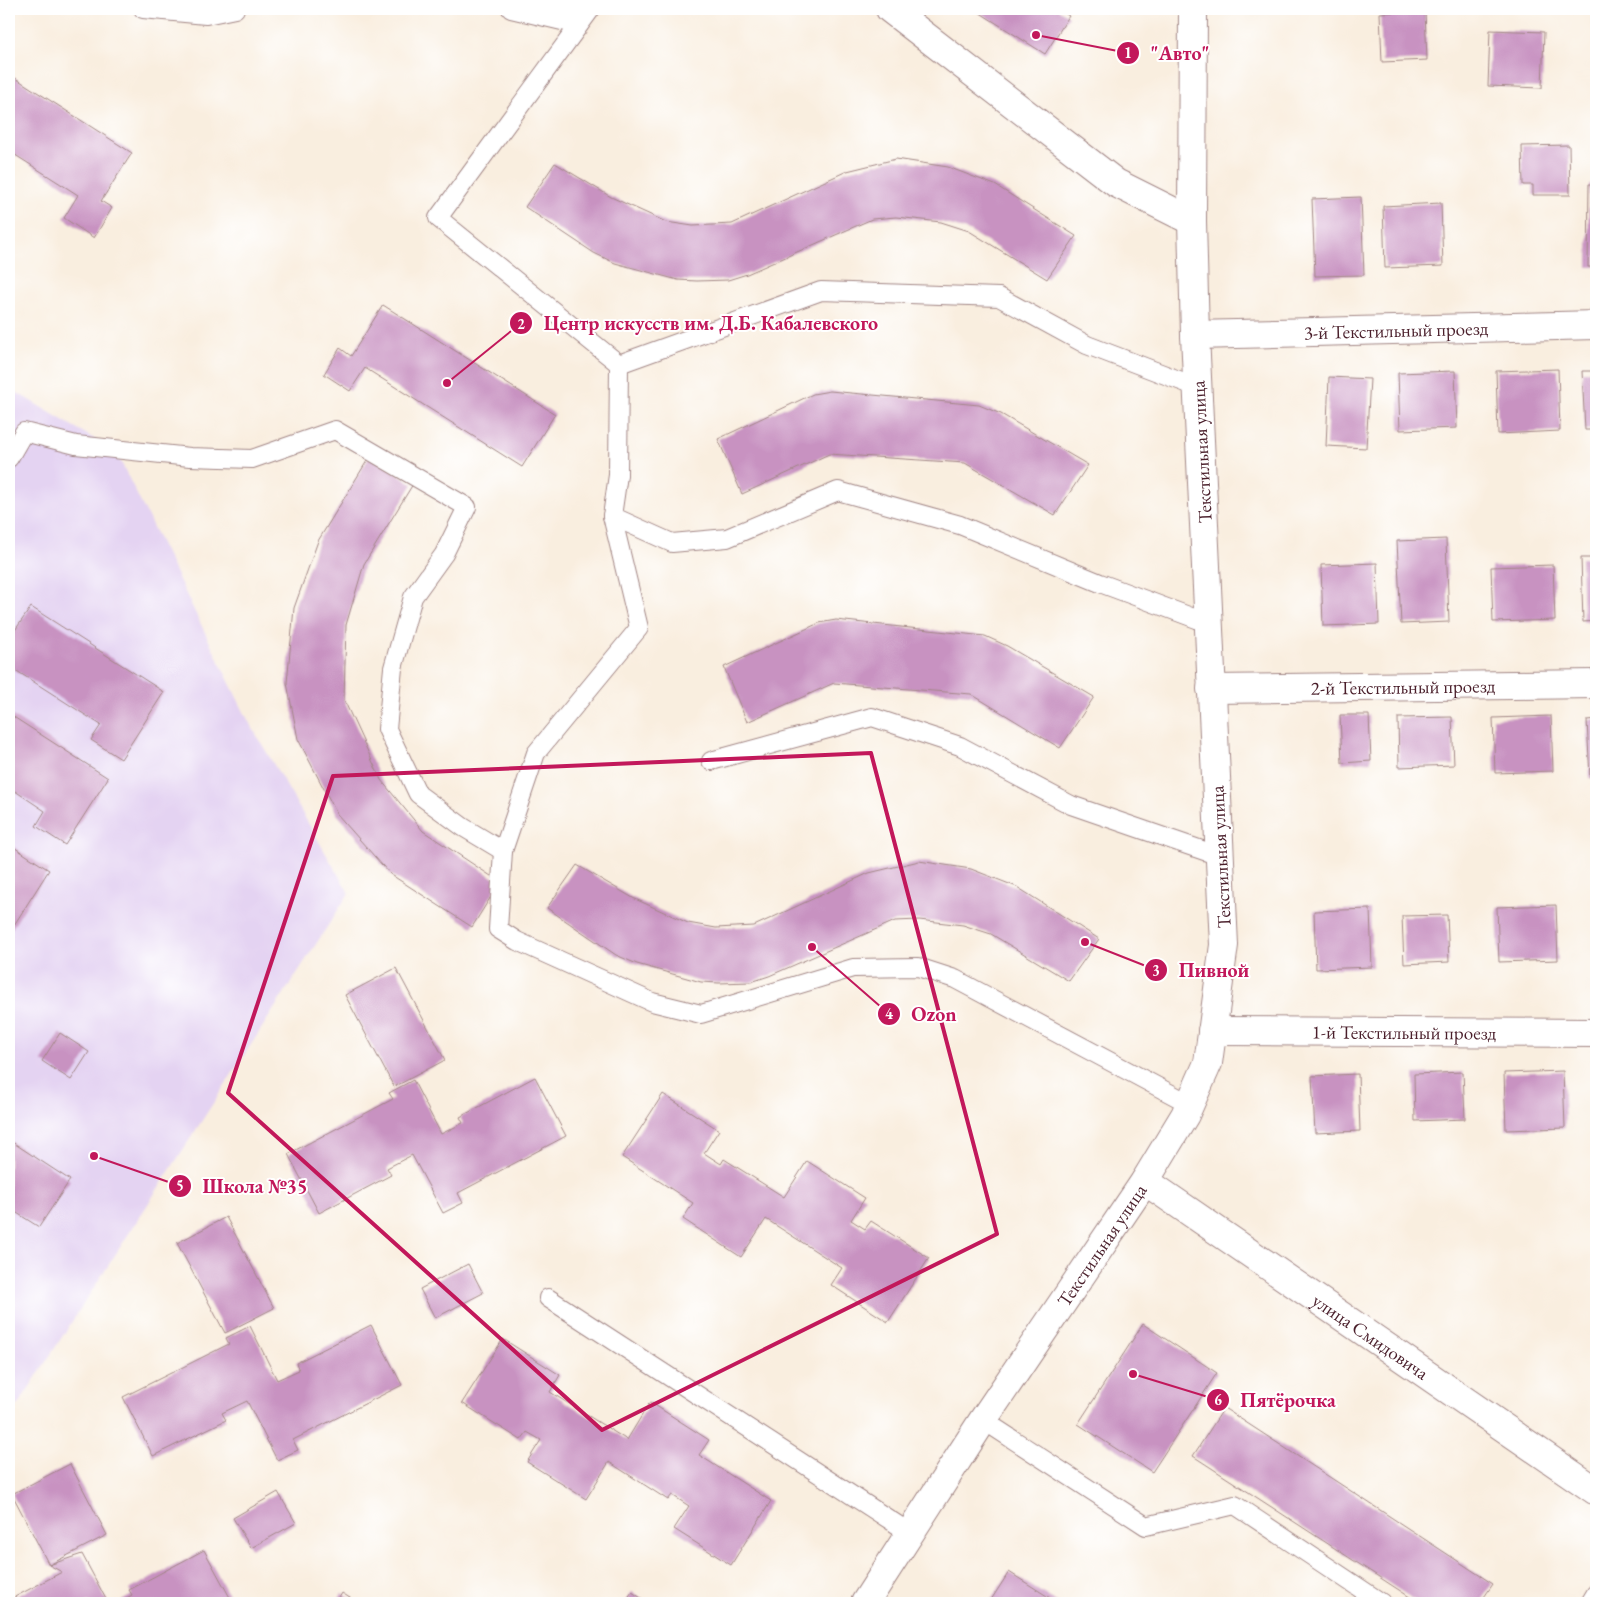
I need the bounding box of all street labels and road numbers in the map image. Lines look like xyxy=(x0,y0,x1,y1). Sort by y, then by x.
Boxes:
street label: 3-й Текстильный проезд xyxy=(1303,316,1489,345)
street label: Текстильная улица xyxy=(1185,379,1218,524)
street label: 2-й Текстильный проезд xyxy=(1311,673,1496,701)
street label: Текстильная улица xyxy=(1204,784,1237,929)
street label: 1-й Текстильный проезд xyxy=(1312,1020,1497,1045)
street label: Текстильная улица xyxy=(1051,1179,1153,1312)
street label: улица Смидовича xyxy=(1307,1288,1434,1386)

